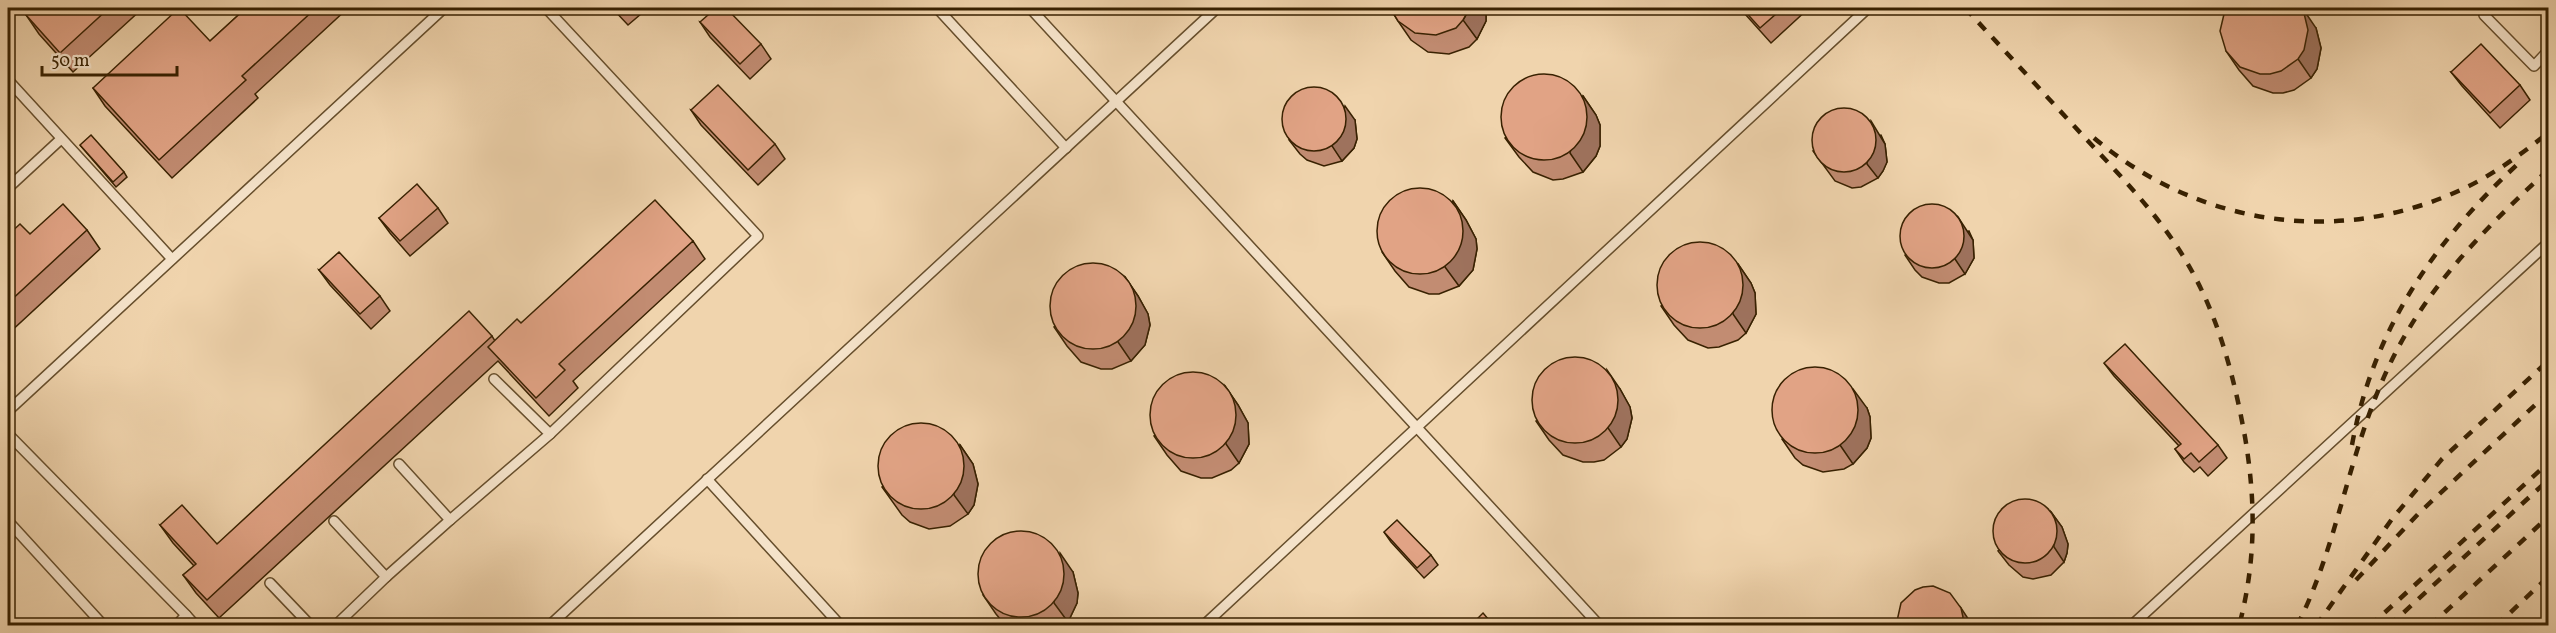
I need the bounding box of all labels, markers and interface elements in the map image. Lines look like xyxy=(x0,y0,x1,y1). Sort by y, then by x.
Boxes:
scale bar xyxy=(42,39,177,77)
text: 50 m xyxy=(51,49,90,74)

